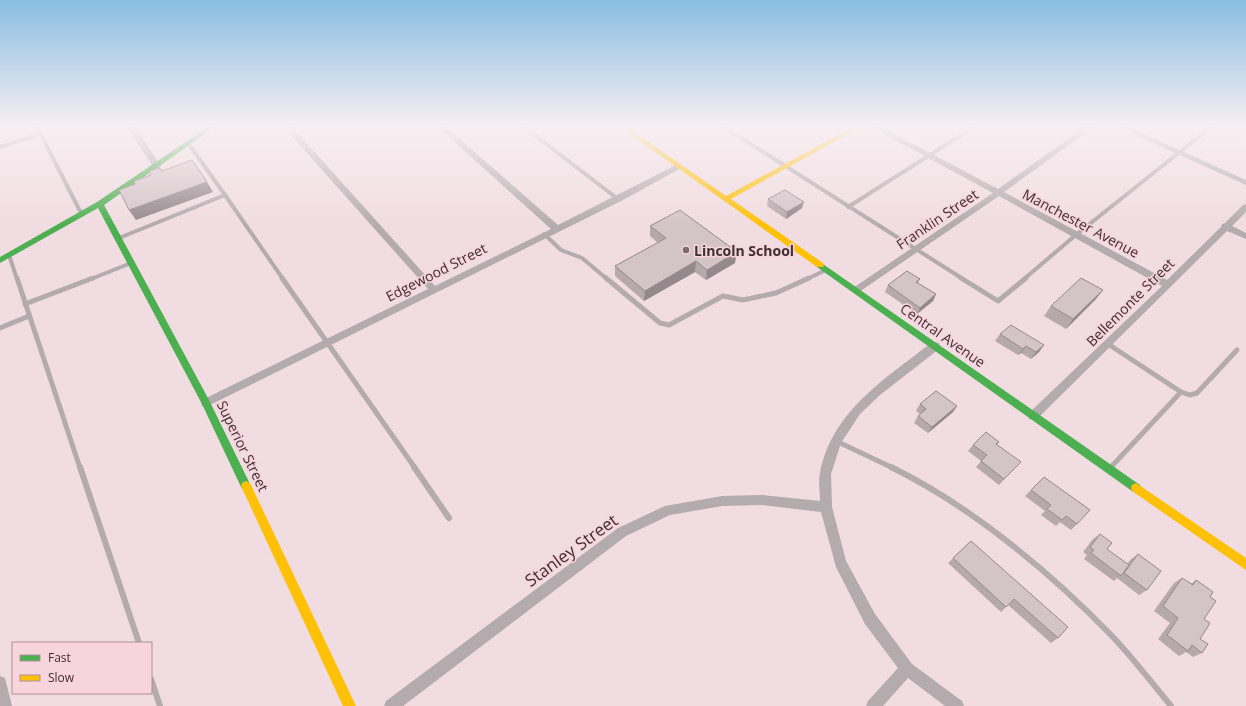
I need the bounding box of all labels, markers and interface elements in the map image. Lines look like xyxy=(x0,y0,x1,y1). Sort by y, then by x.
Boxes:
street label: Manchester Avenue xyxy=(1019,184,1143,262)
street label: Franklin Street xyxy=(892,185,982,253)
street label: Edgewood Street xyxy=(382,238,490,306)
place label: Lincoln School xyxy=(694,241,794,260)
marker: Lincoln School xyxy=(681,245,691,255)
street label: Bellemonte Street xyxy=(1082,254,1178,350)
street label: Central Avenue xyxy=(897,299,989,371)
street label: Superior Street xyxy=(213,397,273,495)
street label: Stanley Street xyxy=(520,509,622,591)
legend xyxy=(12,642,152,694)
text: Fast xyxy=(48,649,71,666)
text: Slow xyxy=(48,669,75,686)

